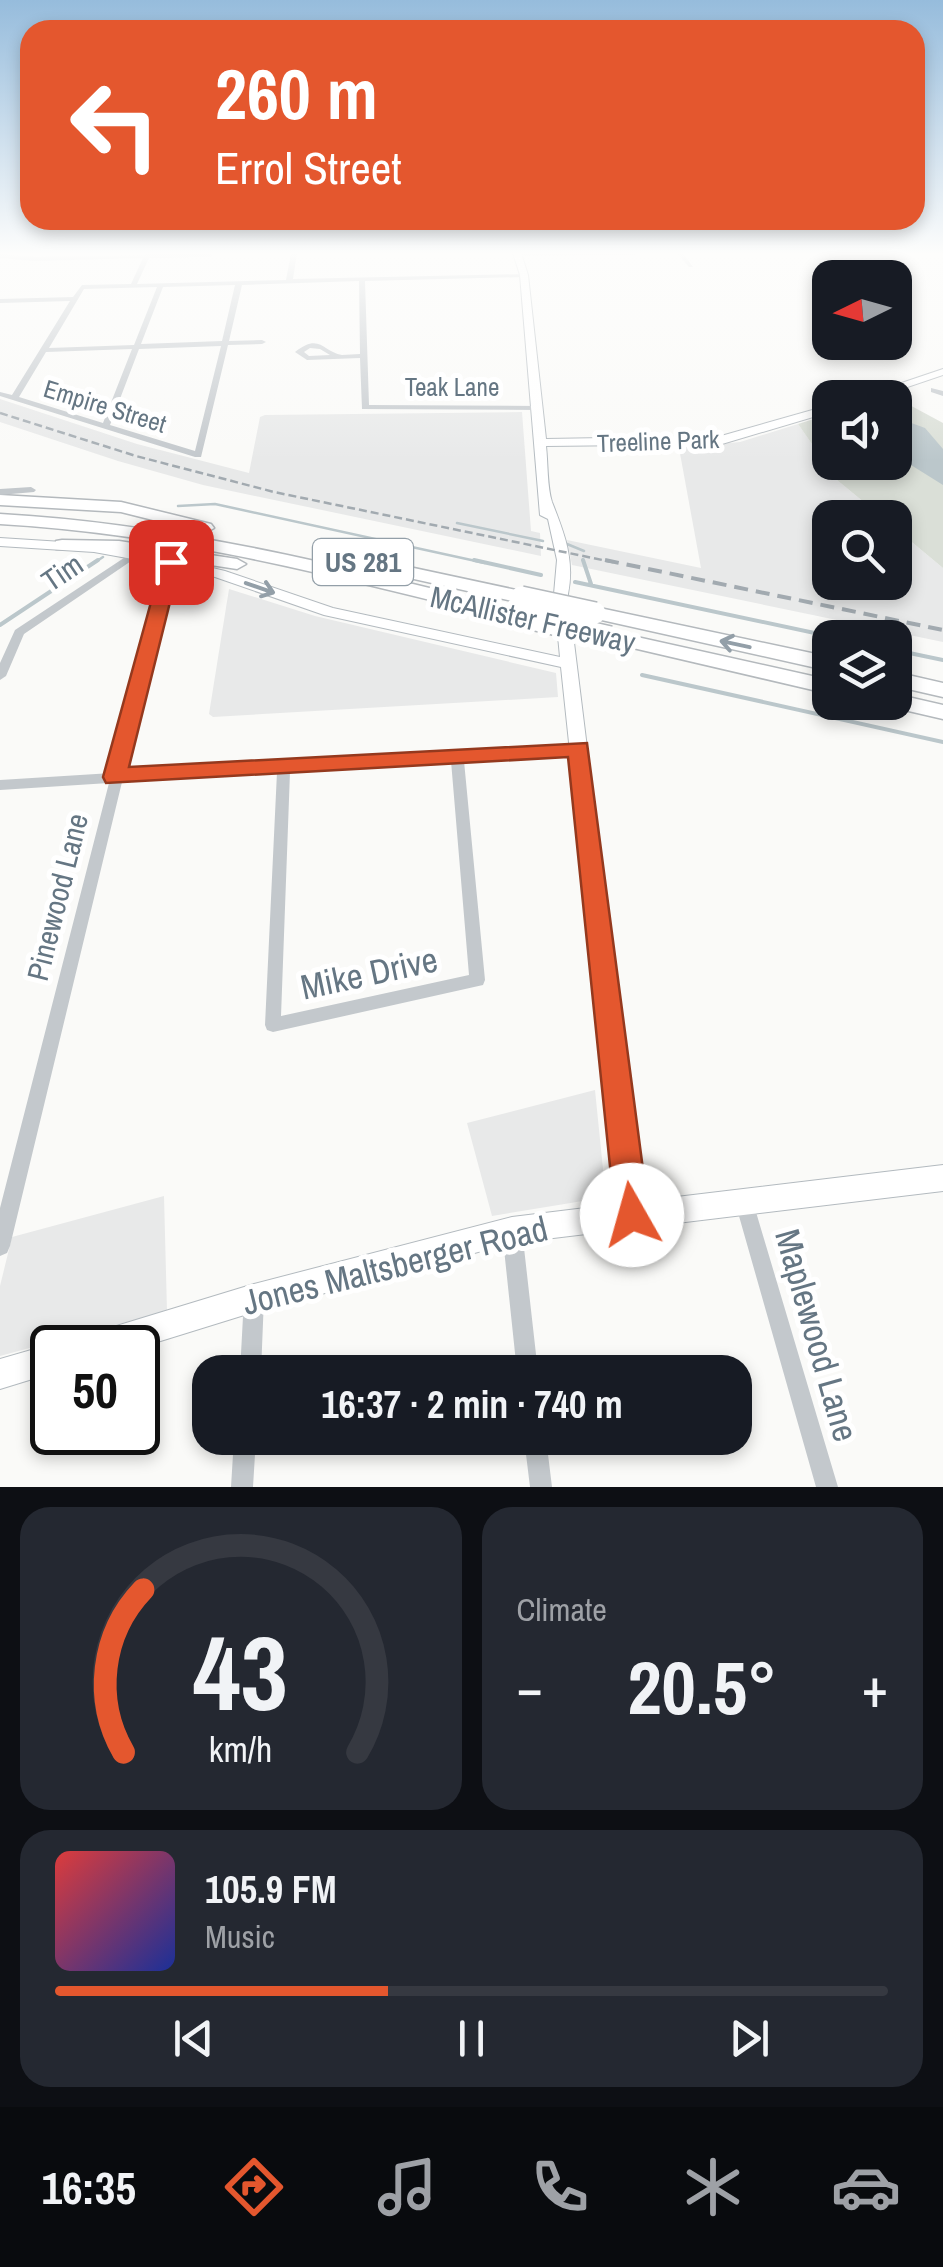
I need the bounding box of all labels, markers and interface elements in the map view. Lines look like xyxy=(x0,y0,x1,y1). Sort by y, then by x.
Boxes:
text: 260 m xyxy=(215,47,378,141)
icon: left xyxy=(50,60,180,190)
text: Errol Street xyxy=(215,137,402,198)
north arrow xyxy=(812,260,912,360)
map controls xyxy=(812,260,912,720)
street label: Teak Lane xyxy=(405,370,499,404)
street label: Empire Street xyxy=(40,371,171,441)
button: sound xyxy=(812,380,912,480)
street label: Treeline Park xyxy=(596,422,720,460)
button: search xyxy=(812,500,912,600)
pin xyxy=(129,520,214,605)
icon: arrive xyxy=(144,535,199,590)
road number: US 281 xyxy=(313,539,413,585)
street label: Tim xyxy=(33,544,91,600)
street label: McAllister Freeway xyxy=(427,576,640,662)
one-way arrow xyxy=(243,580,274,598)
button: layers xyxy=(812,620,912,720)
one-way arrow xyxy=(720,633,752,652)
street label: Pinewood Lane xyxy=(17,809,97,985)
street label: Mike Drive xyxy=(296,936,442,1010)
position arrow xyxy=(580,1163,684,1267)
street label: Jones Maltsberger Road xyxy=(238,1204,552,1326)
street label: Maplewood Lane xyxy=(764,1223,870,1447)
speed limit sign: 50 xyxy=(30,1325,160,1455)
text: 16:37 · 2 min · 740 m xyxy=(321,1379,623,1430)
text: Climate xyxy=(517,1588,607,1631)
text: 43 xyxy=(193,1602,288,1742)
text: 20.5° xyxy=(627,1636,777,1737)
text: − xyxy=(517,1650,543,1724)
text: + xyxy=(862,1650,888,1724)
text: km/h xyxy=(209,1725,273,1773)
text: 105.9 FM xyxy=(205,1864,337,1915)
text: Music xyxy=(205,1915,275,1958)
icon: previous xyxy=(166,2011,221,2066)
icon: pause xyxy=(444,2011,499,2066)
icon: next xyxy=(722,2011,777,2066)
icon: directions xyxy=(219,2152,289,2222)
icon: music xyxy=(372,2152,442,2222)
icon: phone xyxy=(525,2152,595,2222)
icon: climate xyxy=(678,2152,748,2222)
icon: car xyxy=(831,2152,901,2222)
text: 16:35 xyxy=(42,2157,136,2218)

